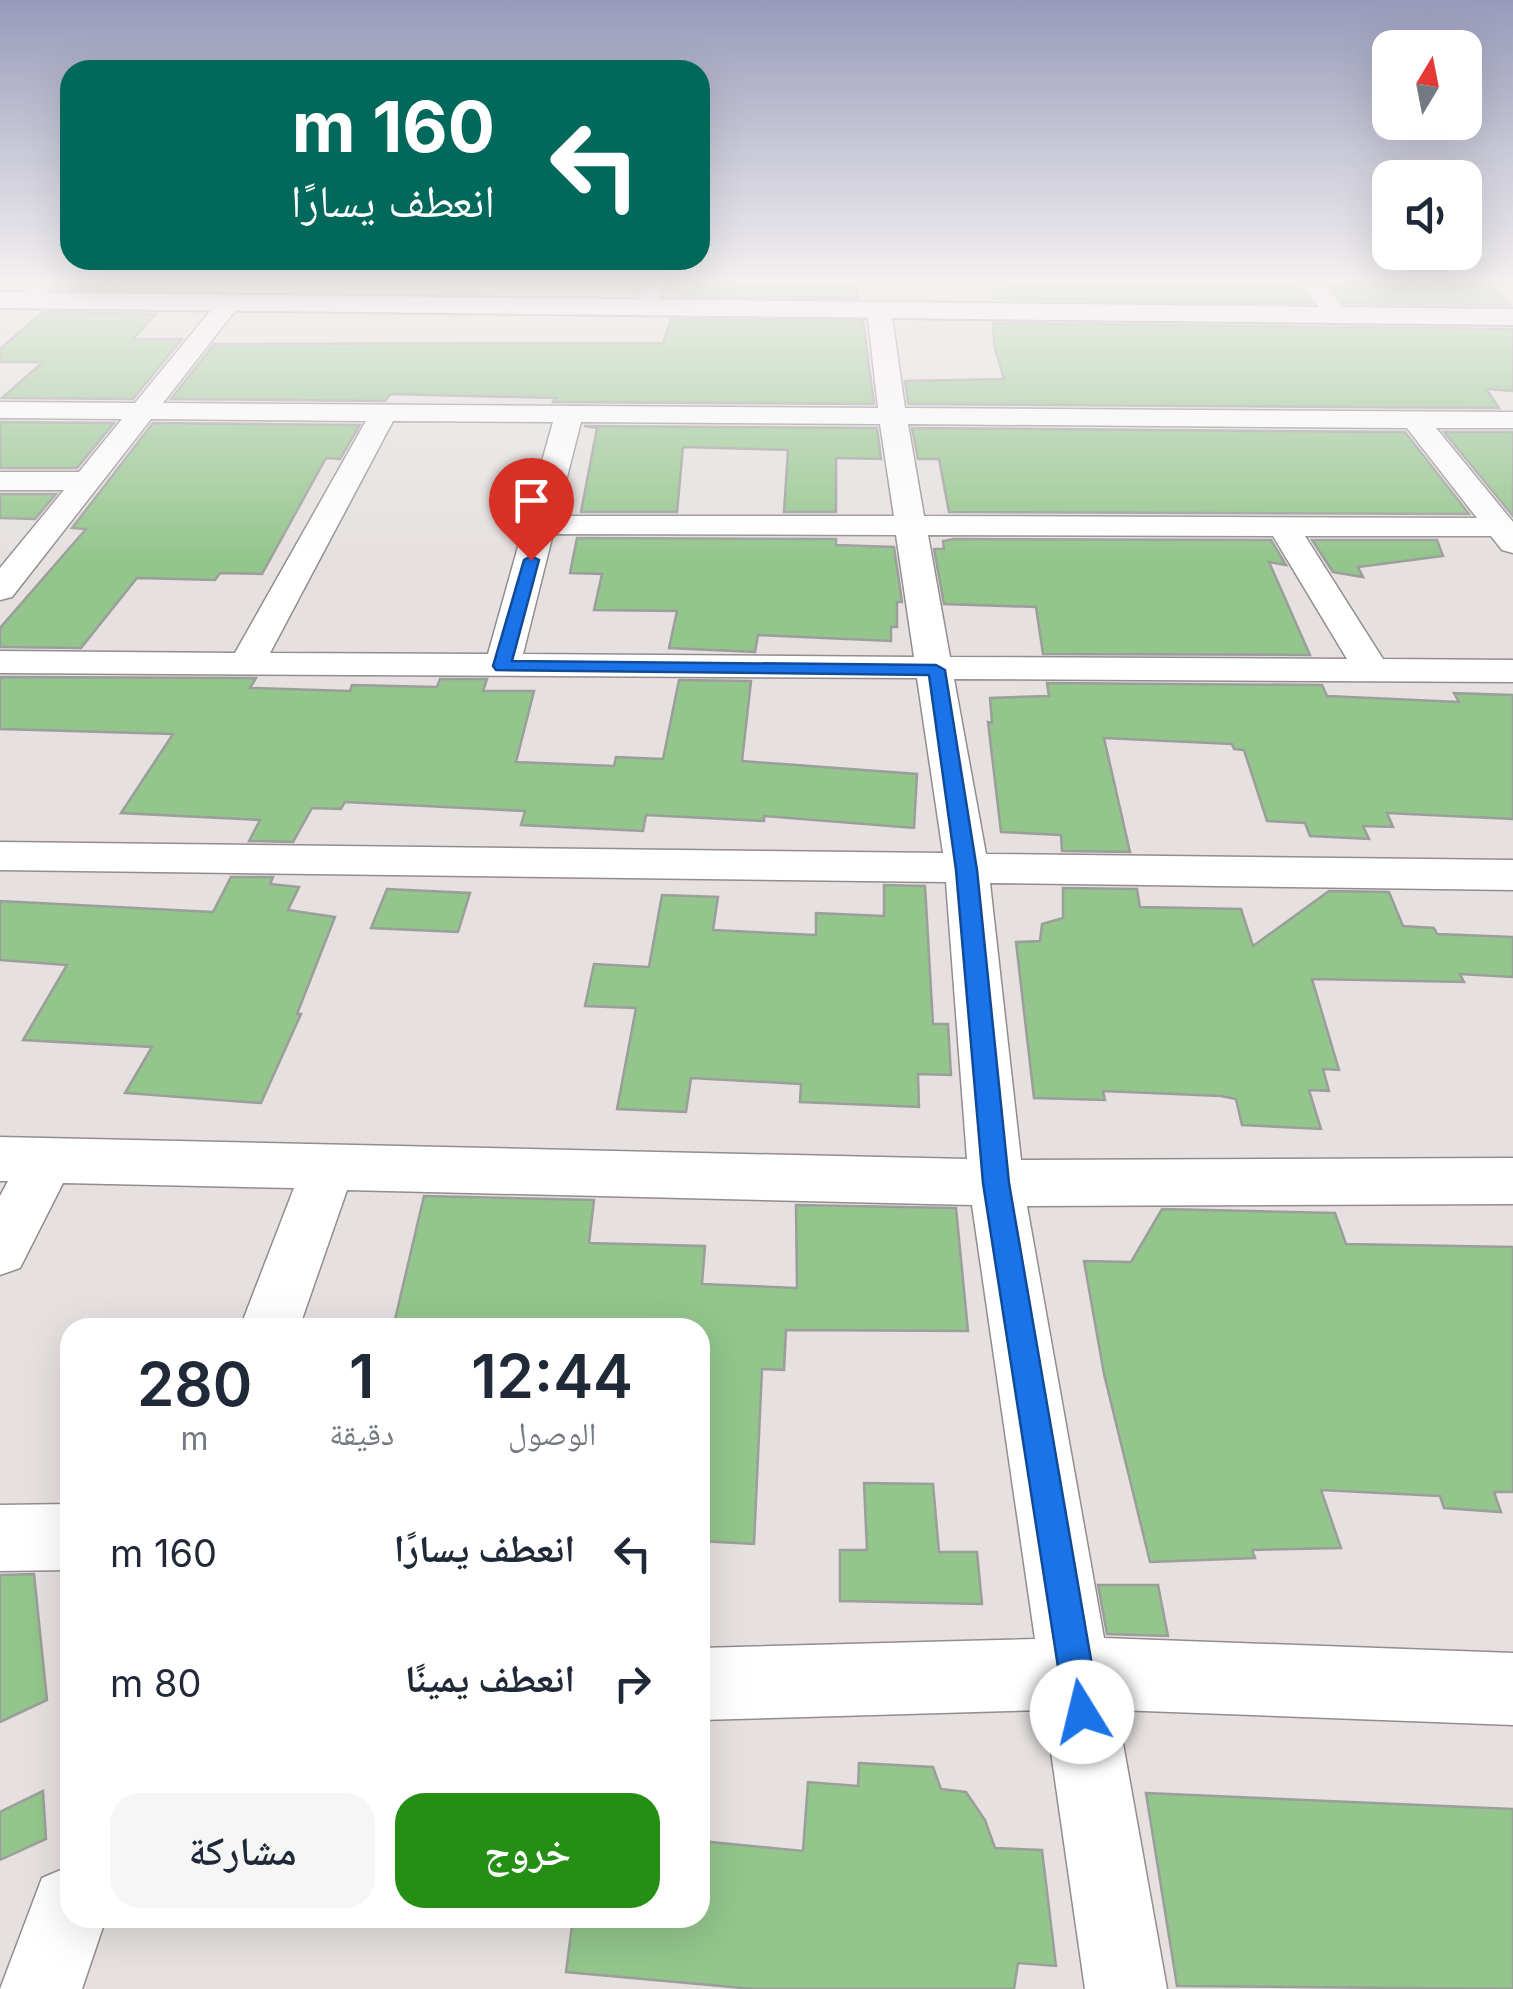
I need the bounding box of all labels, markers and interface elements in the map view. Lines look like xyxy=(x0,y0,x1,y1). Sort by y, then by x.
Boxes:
north arrow xyxy=(1372,30,1482,140)
map controls xyxy=(1372,30,1482,270)
text: 160 m xyxy=(292,84,495,169)
icon: left xyxy=(530,100,660,230)
button: sound xyxy=(1372,160,1482,270)
text: انعطف يسارًا xyxy=(291,173,495,228)
pin xyxy=(489,458,574,561)
icon: arrive xyxy=(504,473,559,528)
text: 1 xyxy=(349,1340,374,1412)
text: 12:44 xyxy=(471,1340,633,1412)
text: 280 xyxy=(137,1348,252,1420)
text: دقيقة xyxy=(329,1414,394,1453)
text: الوصول xyxy=(508,1414,596,1453)
text: m xyxy=(181,1419,209,1458)
text: انعطف يسارًا xyxy=(394,1525,575,1571)
icon: left xyxy=(605,1526,660,1581)
text: 160 m xyxy=(110,1530,217,1576)
text: انعطف يمينًا xyxy=(405,1655,575,1701)
icon: right xyxy=(605,1656,660,1711)
text: 80 m xyxy=(110,1660,201,1706)
position arrow xyxy=(1030,1660,1134,1764)
button: مشاركة xyxy=(110,1793,375,1908)
button: خروج xyxy=(395,1793,660,1908)

